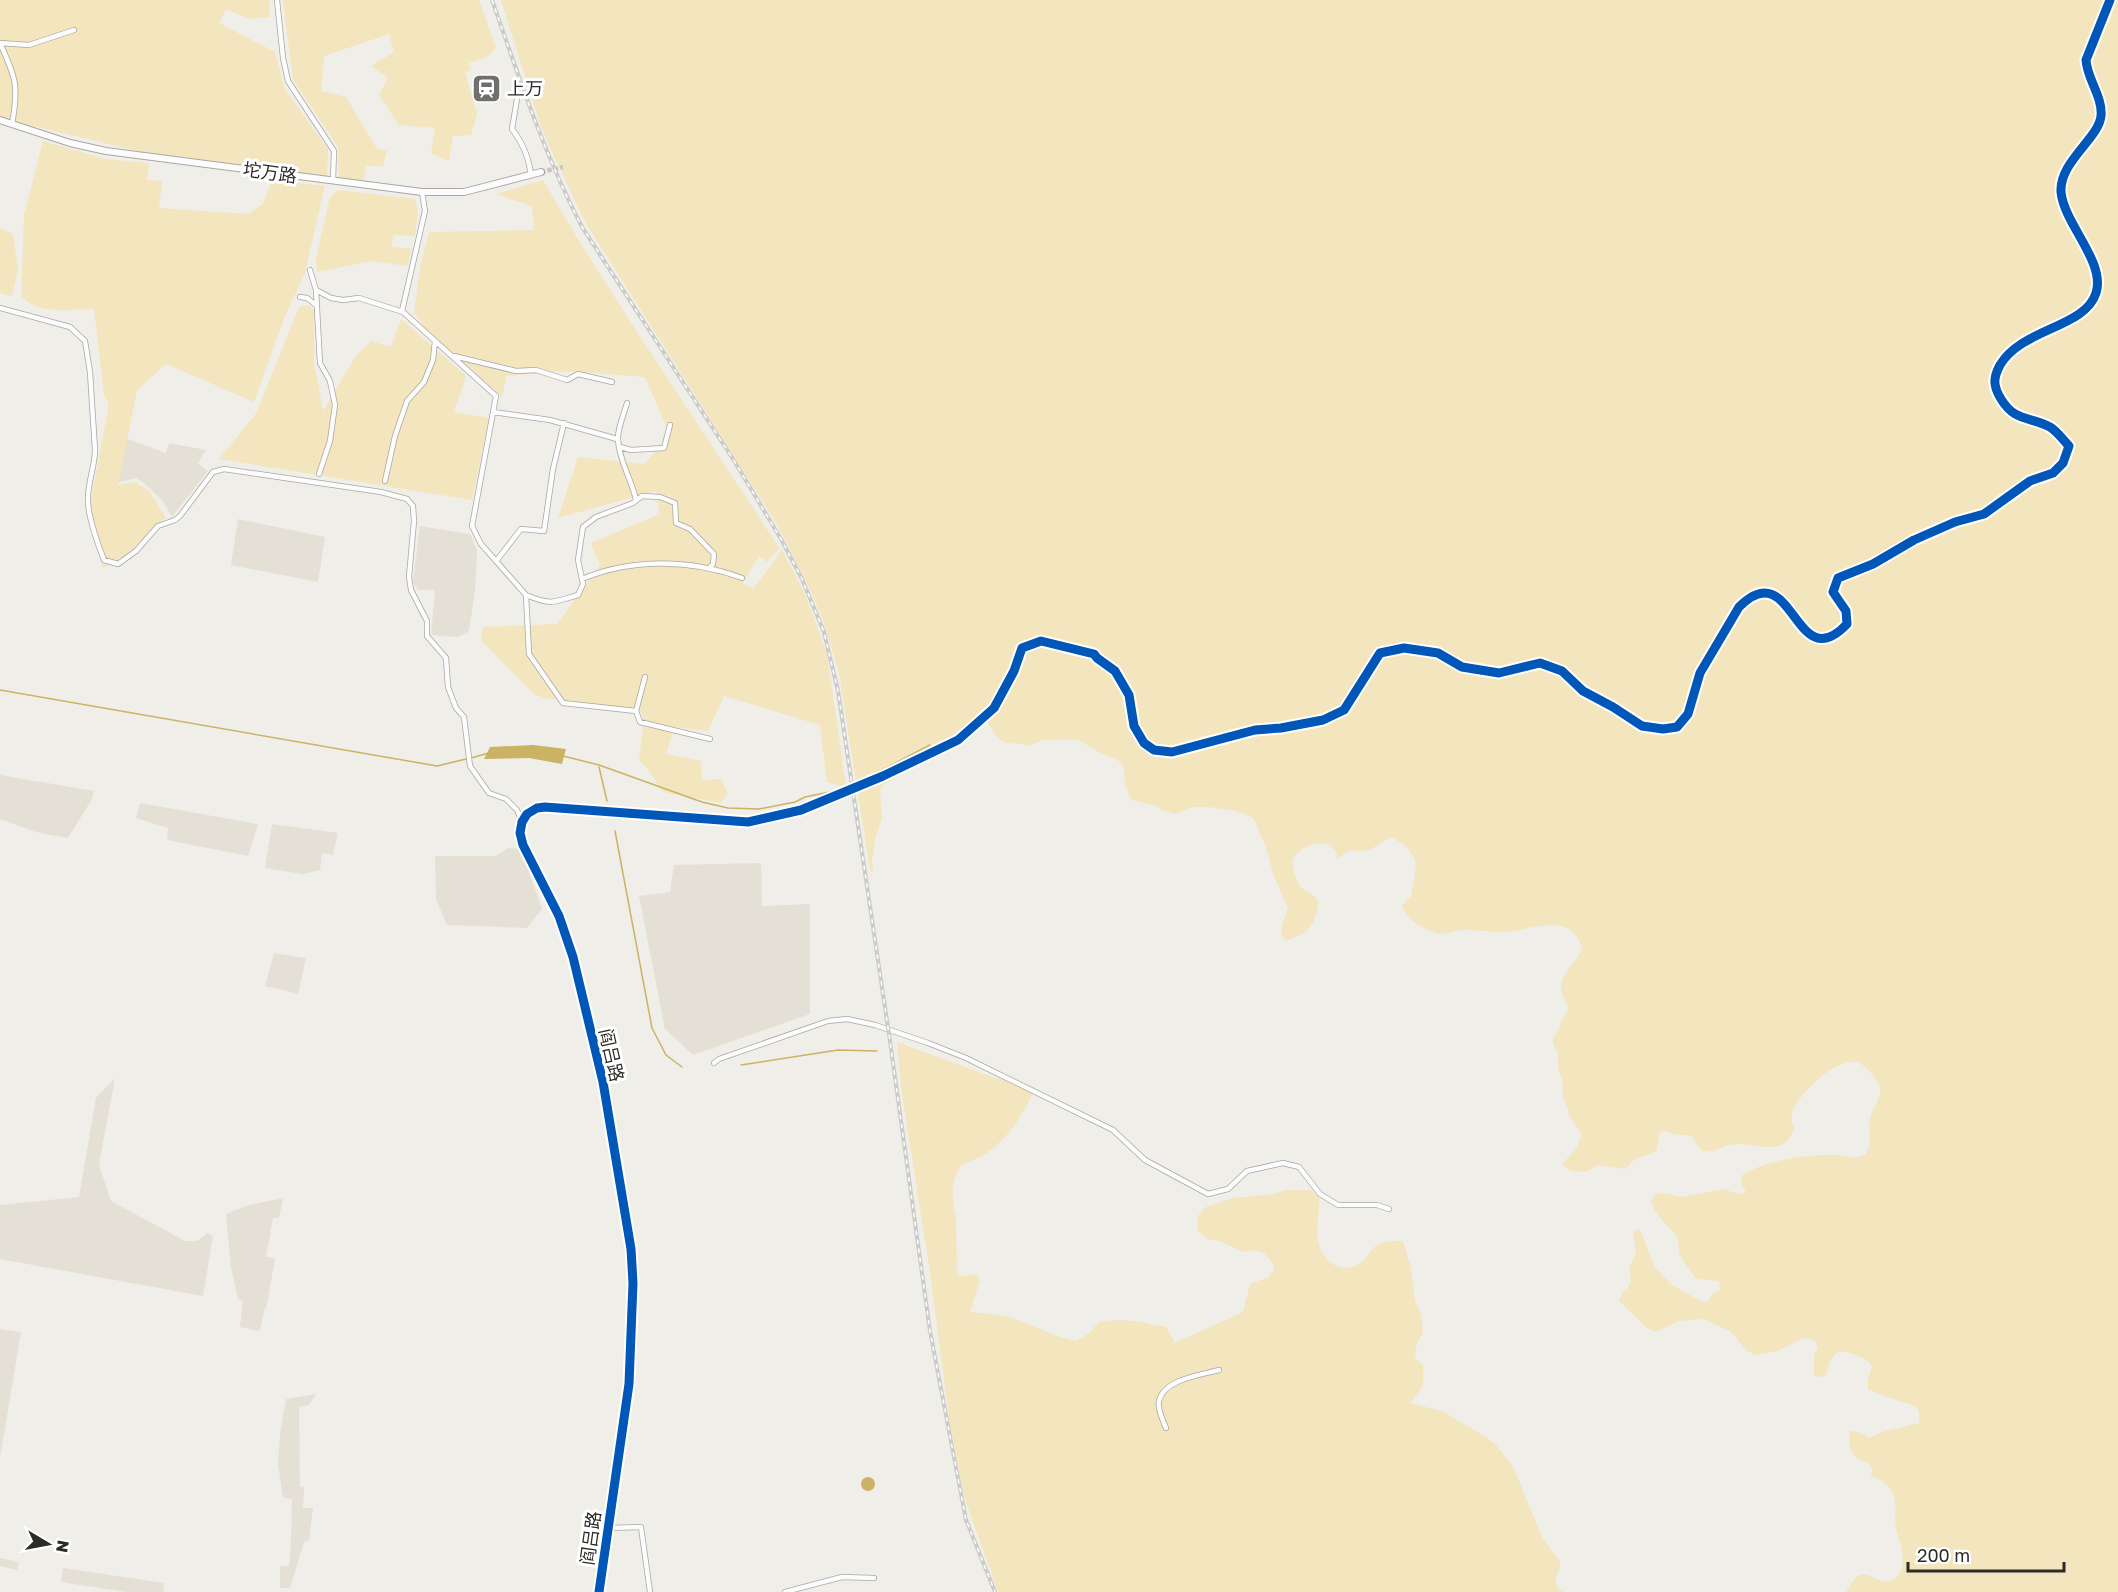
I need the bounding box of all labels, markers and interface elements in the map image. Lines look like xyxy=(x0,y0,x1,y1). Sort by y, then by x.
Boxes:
station icon: 上万 xyxy=(470,72,502,104)
place label: 上万 xyxy=(507,77,543,99)
street label: 坨万路 xyxy=(242,157,298,187)
street label: 阎吕路 xyxy=(595,1026,629,1084)
street label: 阎吕路 xyxy=(575,1510,605,1566)
north arrow xyxy=(18,1514,78,1574)
scale bar xyxy=(1908,1535,2064,1573)
text: N xyxy=(52,1539,74,1554)
text: 200 m xyxy=(1917,1544,1970,1566)

